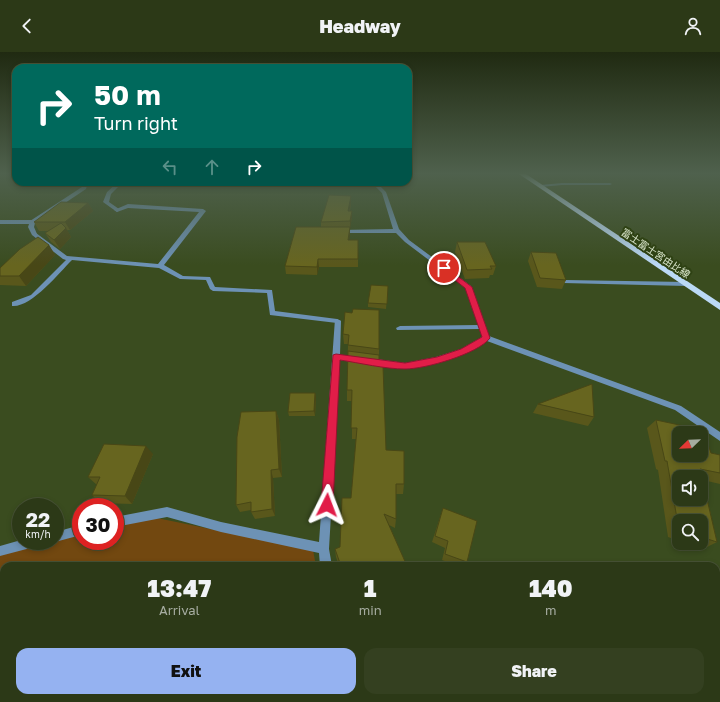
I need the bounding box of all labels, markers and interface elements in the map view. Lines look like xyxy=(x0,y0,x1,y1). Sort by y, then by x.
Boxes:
icon: back xyxy=(16,15,38,37)
text: Headway xyxy=(319,15,401,37)
icon: person xyxy=(682,15,704,37)
text: 50 m xyxy=(94,78,161,111)
icon: right xyxy=(28,80,80,132)
text: Turn right xyxy=(94,112,178,134)
icon: left xyxy=(159,156,181,178)
icon: ahead xyxy=(201,156,223,178)
icon: right xyxy=(243,156,265,178)
street label: 富士富士宮由比線 xyxy=(619,226,693,280)
pin xyxy=(427,251,461,285)
icon: arrive xyxy=(433,257,455,279)
north arrow xyxy=(672,426,708,462)
map controls xyxy=(672,426,708,550)
button: sound xyxy=(672,470,708,506)
position arrow xyxy=(306,484,348,526)
speed limit sign: 30 xyxy=(72,498,124,550)
text: 22 xyxy=(26,507,50,531)
button: search xyxy=(672,514,708,550)
text: km/h xyxy=(25,528,51,540)
text: 13:47 xyxy=(147,573,211,602)
text: 1 xyxy=(364,573,376,602)
text: 140 xyxy=(529,573,573,602)
text: Arrival xyxy=(159,602,200,618)
text: min xyxy=(359,602,382,618)
text: m xyxy=(545,602,557,618)
button: Exit xyxy=(16,648,356,694)
button: Share xyxy=(364,648,704,694)

